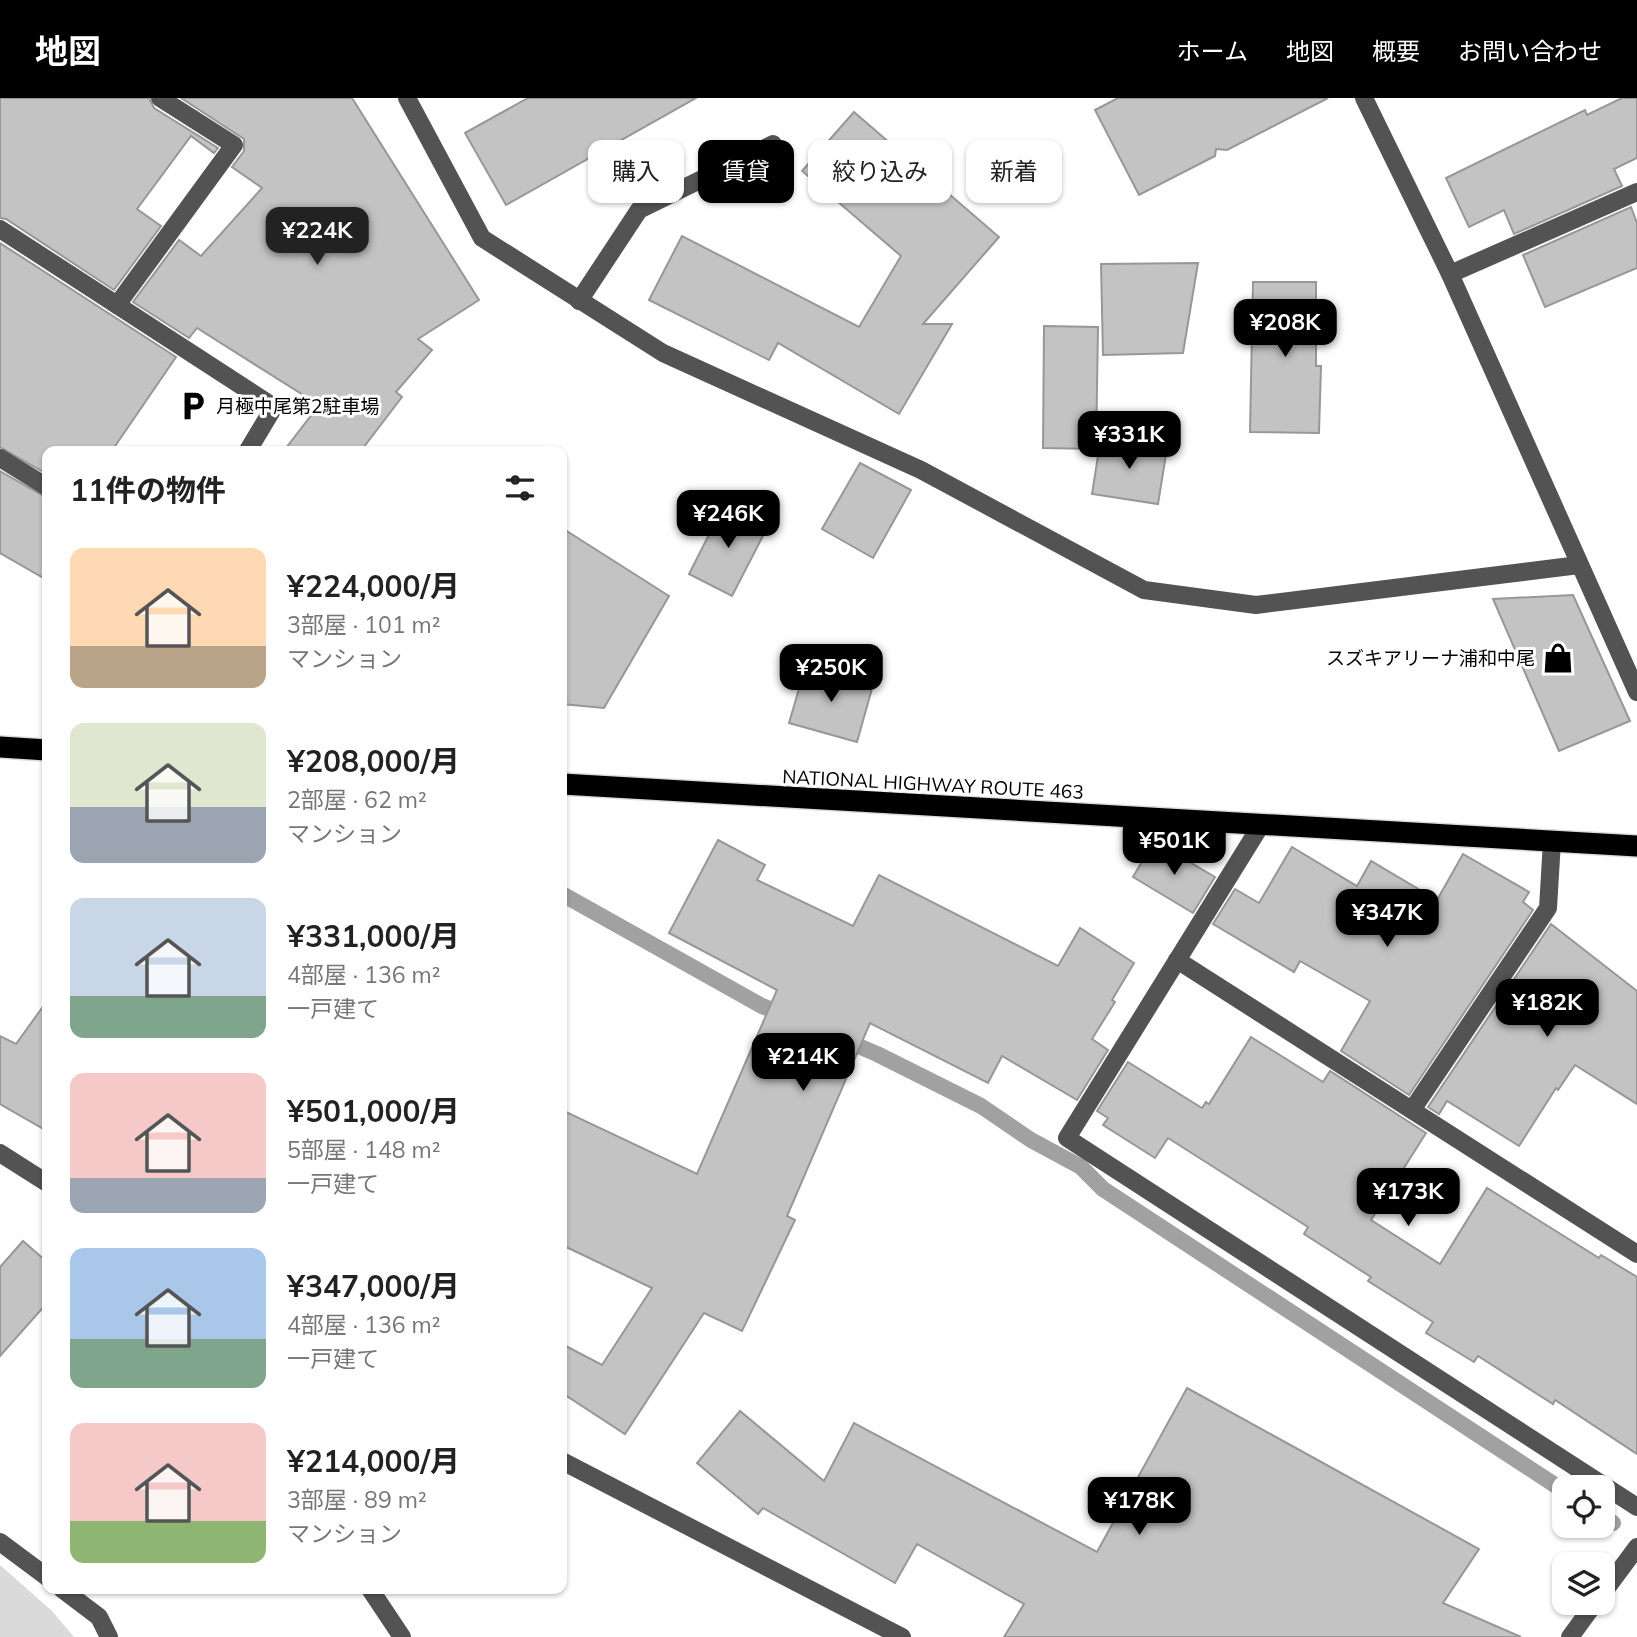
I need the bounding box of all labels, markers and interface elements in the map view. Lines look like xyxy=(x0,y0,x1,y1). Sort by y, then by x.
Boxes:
text: 地図 xyxy=(35,30,101,71)
text: ホーム xyxy=(1177,36,1248,66)
text: 地図 xyxy=(1286,36,1334,66)
text: 概要 xyxy=(1372,36,1420,66)
text: お問い合わせ xyxy=(1458,36,1602,66)
chip: 購入 xyxy=(588,140,684,203)
chip: 賃貸 xyxy=(698,140,794,203)
chip: 絞り込み xyxy=(808,140,952,203)
chip: 新着 xyxy=(966,140,1062,203)
pin: ¥224K xyxy=(268,208,366,267)
text: ¥224K xyxy=(282,215,352,244)
pin: ¥208K xyxy=(1236,300,1334,359)
text: ¥208K xyxy=(1250,307,1320,336)
parking icon: 月極中尾第2駐車場 xyxy=(176,389,210,423)
place label: 月極中尾第2駐車場 xyxy=(216,394,379,418)
pin: ¥331K xyxy=(1080,412,1178,471)
text: ¥331K xyxy=(1094,419,1164,448)
icon: filters xyxy=(501,469,539,507)
text: 11件の物件 xyxy=(70,471,226,509)
pin: ¥246K xyxy=(679,490,777,550)
text: ¥246K xyxy=(693,498,763,527)
text: ¥224,000/月 xyxy=(287,567,460,605)
icon: home xyxy=(126,576,210,660)
text: 3部屋 · 101 m² xyxy=(287,610,440,639)
shop icon: スズキアリーナ浦和中尾 xyxy=(1541,641,1575,675)
text: マンション xyxy=(287,644,402,673)
pin: ¥250K xyxy=(782,644,880,704)
place label: スズキアリーナ浦和中尾 xyxy=(1326,646,1535,670)
text: ¥250K xyxy=(796,652,866,681)
text: ¥208,000/月 xyxy=(287,742,460,780)
icon: home xyxy=(126,751,210,835)
street label: NATIONAL HIGHWAY ROUTE 463 xyxy=(782,764,1084,804)
text: 2部屋 · 62 m² xyxy=(287,785,427,814)
pin: ¥501K xyxy=(1125,818,1223,877)
text: マンション xyxy=(287,819,402,848)
text: ¥501K xyxy=(1139,825,1209,854)
pin: ¥347K xyxy=(1338,890,1436,949)
text: ¥347K xyxy=(1352,897,1422,926)
text: ¥331,000/月 xyxy=(287,917,460,955)
icon: home xyxy=(126,926,210,1010)
text: 4部屋 · 136 m² xyxy=(287,960,440,989)
pin: ¥182K xyxy=(1498,979,1596,1039)
text: ¥182K xyxy=(1512,987,1582,1016)
text: 一戸建て xyxy=(287,994,379,1023)
pin: ¥214K xyxy=(754,1034,852,1093)
text: ¥214K xyxy=(768,1041,838,1070)
text: ¥501,000/月 xyxy=(287,1092,460,1130)
icon: home xyxy=(126,1101,210,1185)
text: 5部屋 · 148 m² xyxy=(287,1135,440,1164)
pin: ¥173K xyxy=(1359,1168,1457,1228)
text: 一戸建て xyxy=(287,1169,379,1198)
text: ¥173K xyxy=(1373,1176,1443,1205)
text: ¥347,000/月 xyxy=(287,1267,460,1305)
icon: home xyxy=(126,1276,210,1360)
text: 4部屋 · 136 m² xyxy=(287,1310,440,1339)
text: 一戸建て xyxy=(287,1344,379,1373)
text: ¥214,000/月 xyxy=(287,1442,460,1480)
icon: home xyxy=(126,1451,210,1535)
map controls xyxy=(1552,1475,1615,1615)
button: locate xyxy=(1552,1475,1615,1538)
pin: ¥178K xyxy=(1090,1478,1188,1537)
text: 3部屋 · 89 m² xyxy=(287,1485,427,1514)
text: ¥178K xyxy=(1104,1485,1174,1514)
text: マンション xyxy=(287,1519,402,1548)
button: layers xyxy=(1552,1552,1615,1615)

